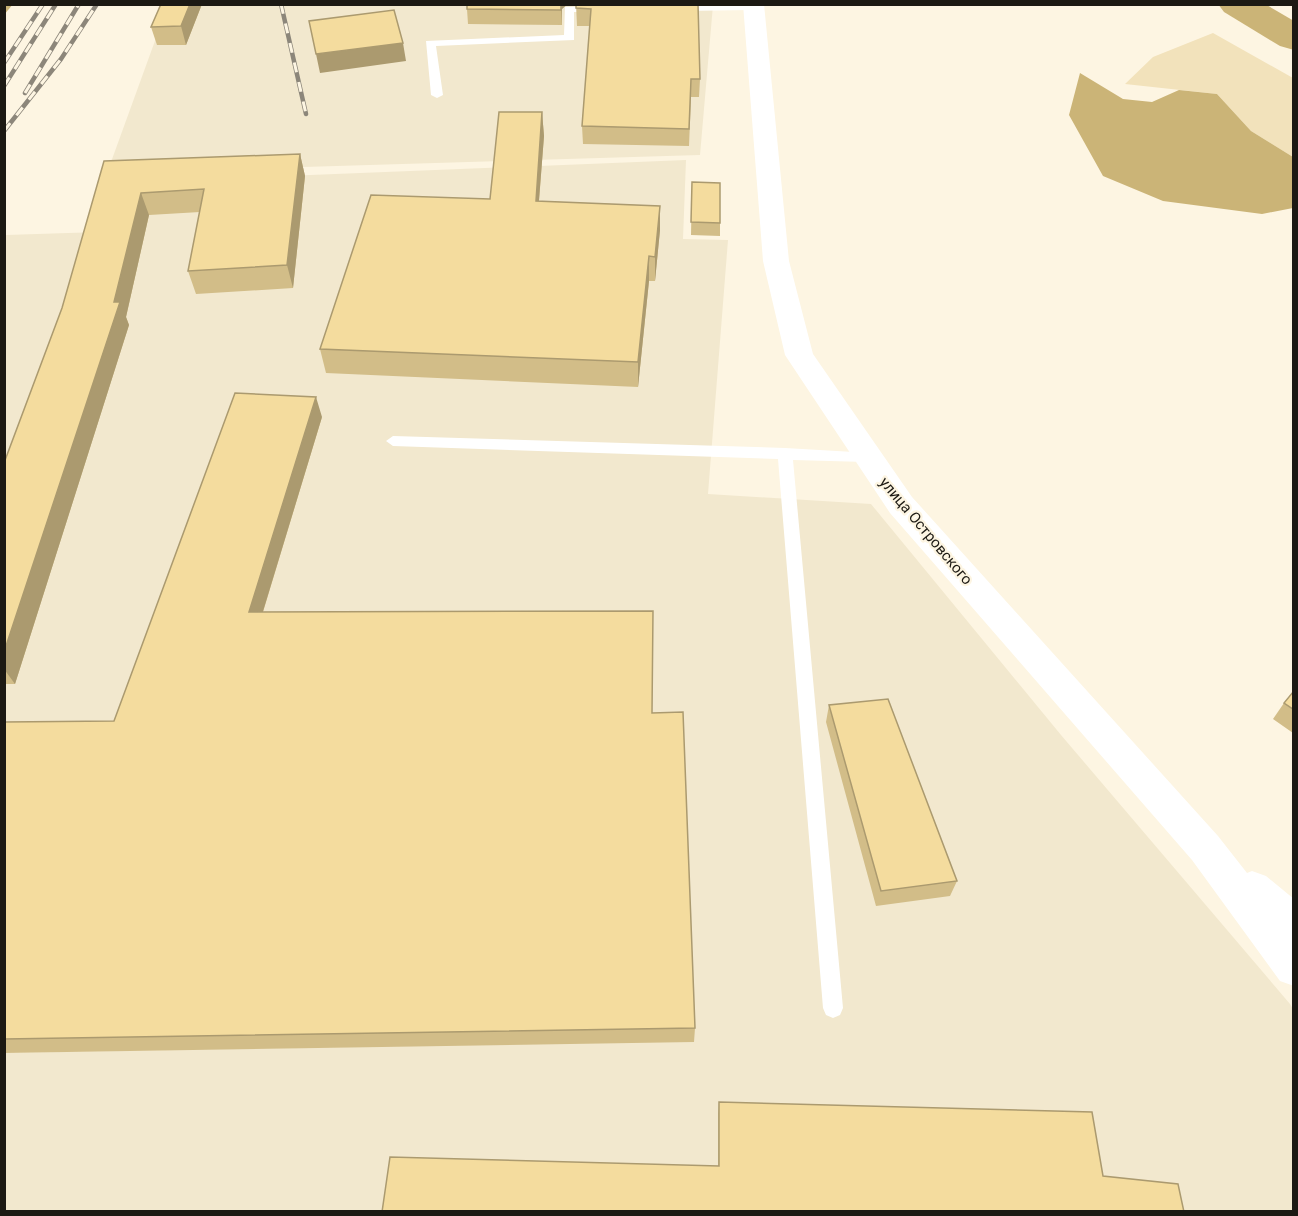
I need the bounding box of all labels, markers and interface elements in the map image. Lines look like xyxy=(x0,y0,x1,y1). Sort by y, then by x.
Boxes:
street label: улица Островского xyxy=(876,474,976,588)

